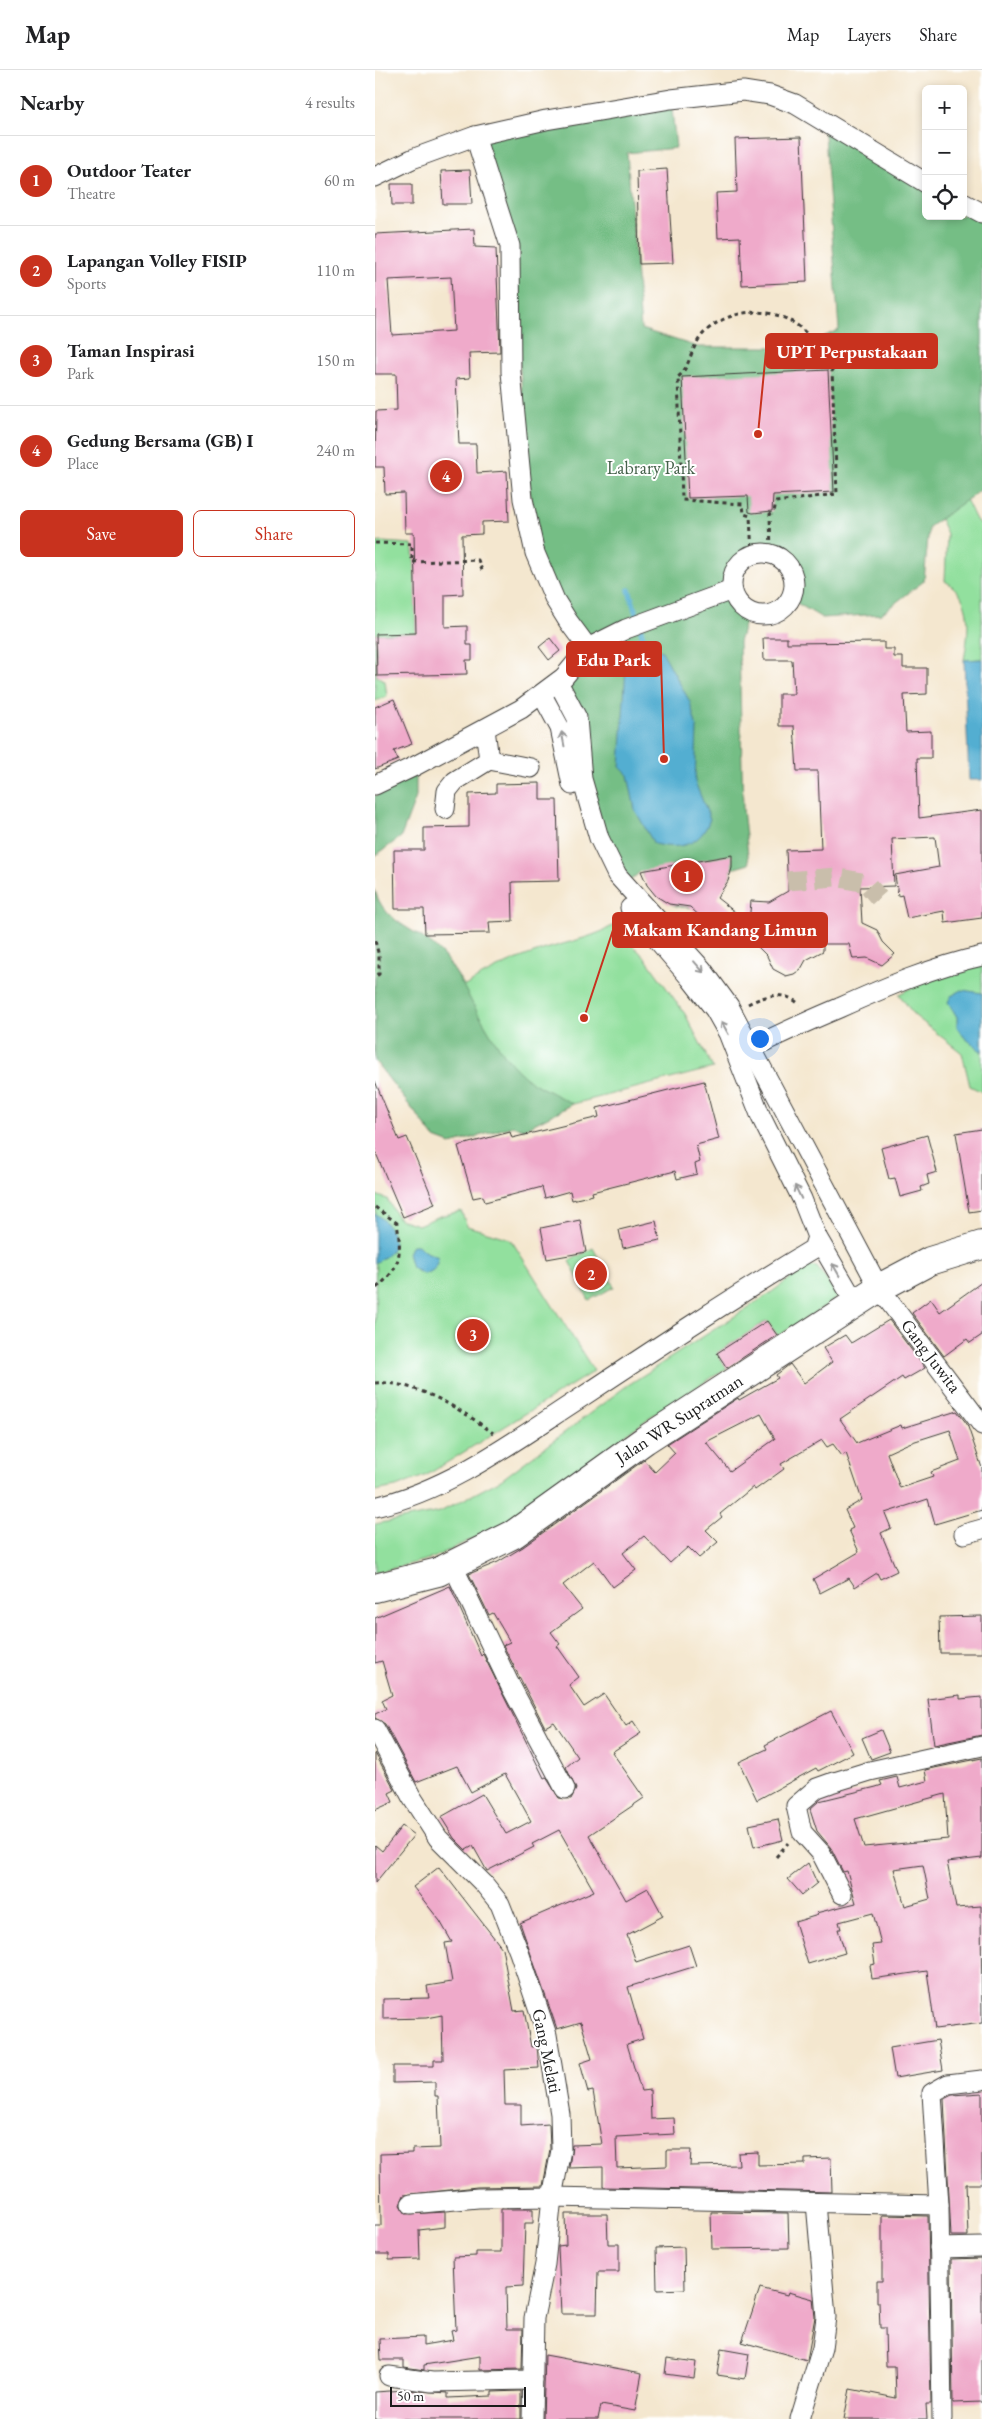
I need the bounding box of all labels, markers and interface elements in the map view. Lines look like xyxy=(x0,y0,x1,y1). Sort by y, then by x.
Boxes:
text: Map xyxy=(25,19,70,50)
text: Map xyxy=(787,23,819,46)
text: Layers xyxy=(847,23,891,46)
text: Share xyxy=(919,23,957,46)
map controls xyxy=(922,85,967,220)
button: + xyxy=(922,85,967,130)
text: Nearby xyxy=(20,89,84,116)
text: 4 results xyxy=(305,92,355,113)
button: − xyxy=(922,130,967,175)
text: Outdoor Teater xyxy=(67,158,191,183)
text: 1 xyxy=(32,170,40,191)
text: 60 m xyxy=(324,170,355,191)
button: locate xyxy=(922,175,967,220)
text: Theatre xyxy=(67,183,115,204)
text: Lapangan Volley FISIP xyxy=(67,248,247,273)
text: 2 xyxy=(32,260,40,281)
text: 110 m xyxy=(316,260,355,281)
text: Sports xyxy=(67,273,106,294)
callout: UPT Perpustakaan xyxy=(766,334,937,368)
text: Taman Inspirasi xyxy=(67,338,195,363)
text: UPT Perpustakaan xyxy=(776,339,928,364)
text: 3 xyxy=(32,350,40,371)
text: 150 m xyxy=(316,350,355,371)
text: Park xyxy=(67,363,94,384)
text: Gedung Bersama (GB) I xyxy=(67,428,253,453)
text: 4 xyxy=(32,440,40,461)
text: 240 m xyxy=(316,440,355,461)
text: Place xyxy=(67,453,99,474)
park label: Labrary Park xyxy=(607,456,696,479)
pin: 4 xyxy=(430,457,462,495)
button: Save xyxy=(20,510,183,557)
button: Share xyxy=(193,510,355,557)
callout: Edu Park xyxy=(567,642,661,676)
text: Edu Park xyxy=(577,647,652,672)
one-way arrow xyxy=(557,731,567,747)
pin: 1 xyxy=(671,857,703,895)
callout: Makam Kandang Limun xyxy=(613,913,827,947)
text: Makam Kandang Limun xyxy=(623,917,817,942)
one-way arrow xyxy=(693,960,704,973)
one-way arrow xyxy=(720,1020,730,1035)
your location xyxy=(747,1026,773,1052)
one-way arrow xyxy=(793,1185,802,1200)
pin: 2 xyxy=(575,1255,607,1293)
one-way arrow xyxy=(830,1264,840,1278)
street label: Gang Juwita xyxy=(896,1314,967,1398)
pin: 3 xyxy=(457,1316,489,1354)
street label: Jalan WR Supratman xyxy=(609,1368,747,1470)
street label: Gang Melati xyxy=(527,2007,568,2096)
scale bar xyxy=(390,2384,526,2407)
text: 50 m xyxy=(397,2387,424,2405)

